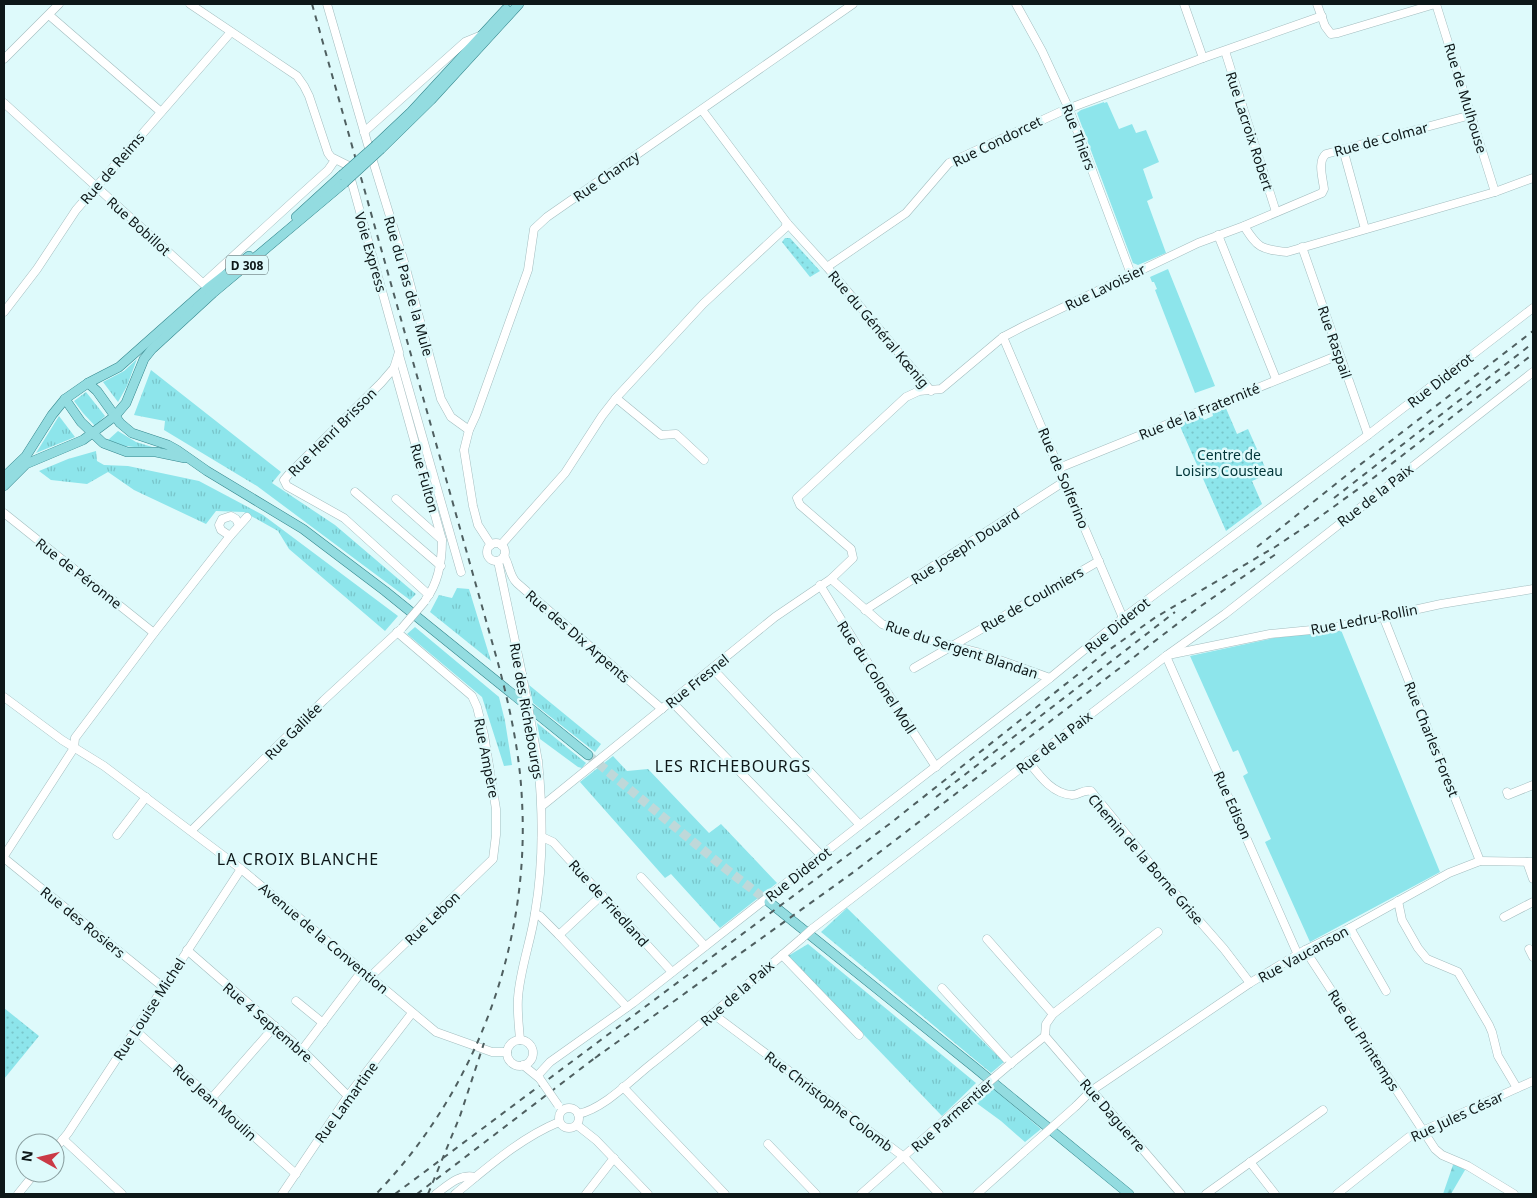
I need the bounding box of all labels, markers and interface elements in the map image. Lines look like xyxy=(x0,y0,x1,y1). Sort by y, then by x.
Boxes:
street label: Rue de Mulhouse xyxy=(1440,41,1492,156)
street label: Rue Lacroix Robert xyxy=(1222,69,1278,193)
street label: Rue Thiers xyxy=(1058,101,1100,173)
street label: Rue Condorcet xyxy=(949,111,1045,171)
street label: Rue de Colmar xyxy=(1332,117,1430,161)
street label: Rue de Reims xyxy=(76,128,149,208)
street label: Rue Chanzy xyxy=(569,146,644,206)
street label: Rue Bobillot xyxy=(103,192,175,260)
street label: Voie Express xyxy=(351,210,392,294)
street label: Rue du Pas de la Mule xyxy=(380,214,438,358)
road number: D 308 xyxy=(226,256,268,274)
street label: Rue Lavoisier xyxy=(1062,259,1149,315)
street label: Rue du Général Kœnig xyxy=(824,266,934,392)
street label: Rue Raspail xyxy=(1314,303,1356,381)
street label: Rue Diderot xyxy=(1403,348,1477,412)
street label: Rue de la Fraternité xyxy=(1136,378,1262,444)
street label: Rue Henri Brisson xyxy=(284,384,380,480)
street label: Rue de Solferino xyxy=(1034,425,1094,531)
street label: Rue Fulton xyxy=(406,441,444,515)
park label: Centre de Loisirs Cousteau xyxy=(1175,445,1283,480)
street label: Rue de la Paix xyxy=(1333,459,1417,531)
street label: Rue Joseph Douard xyxy=(907,504,1023,588)
street label: Rue de Péronne xyxy=(32,533,126,613)
street label: Rue de Coulmiers xyxy=(977,562,1087,636)
street label: Rue des Dix Arpents xyxy=(522,585,634,687)
street label: Rue Diderot xyxy=(1081,593,1153,657)
street label: Rue Ledru-Rollin xyxy=(1309,599,1419,639)
street label: Rue du Sergent Blandan xyxy=(883,615,1041,683)
street label: Rue du Colonel Moll xyxy=(833,617,921,737)
street label: Rue des Richebourgs xyxy=(506,641,548,781)
street label: Rue Fresnel xyxy=(661,650,733,712)
street label: Rue Charles Forest xyxy=(1400,679,1464,799)
street label: Rue Galilée xyxy=(260,698,326,764)
street label: Rue de la Paix xyxy=(1012,706,1096,778)
street label: Rue Ampère xyxy=(470,717,504,800)
district label: LES RICHEBOURGS xyxy=(655,755,811,777)
street label: Rue Edison xyxy=(1210,768,1256,842)
street label: Chemin de la Borne Grise xyxy=(1084,790,1208,928)
street label: Rue Diderot xyxy=(761,842,835,906)
district label: LA CROIX BLANCHE xyxy=(217,848,379,870)
street label: Rue de Friedland xyxy=(565,855,653,951)
street label: Avenue de la Convention xyxy=(255,878,393,998)
street label: Rue des Rosiers xyxy=(37,882,129,962)
street label: Rue Lebon xyxy=(400,887,464,949)
street label: Rue Vaucanson xyxy=(1254,921,1352,987)
street label: Rue Louise Michel xyxy=(109,954,189,1064)
street label: Rue de la Paix xyxy=(696,955,778,1030)
street label: Rue 4 Septembre xyxy=(219,978,317,1066)
street label: Rue du Printemps xyxy=(1324,985,1404,1095)
street label: Rue Christophe Colomb xyxy=(761,1046,897,1156)
street label: Rue Lamartine xyxy=(310,1057,382,1146)
street label: Rue Jean Moulin xyxy=(169,1059,261,1145)
street label: Rue Parmentier xyxy=(907,1074,997,1156)
street label: Rue Daguerre xyxy=(1076,1074,1150,1156)
street label: Rue Jules César xyxy=(1408,1086,1507,1146)
north arrow xyxy=(15,1133,65,1183)
text: N xyxy=(16,1149,37,1163)

